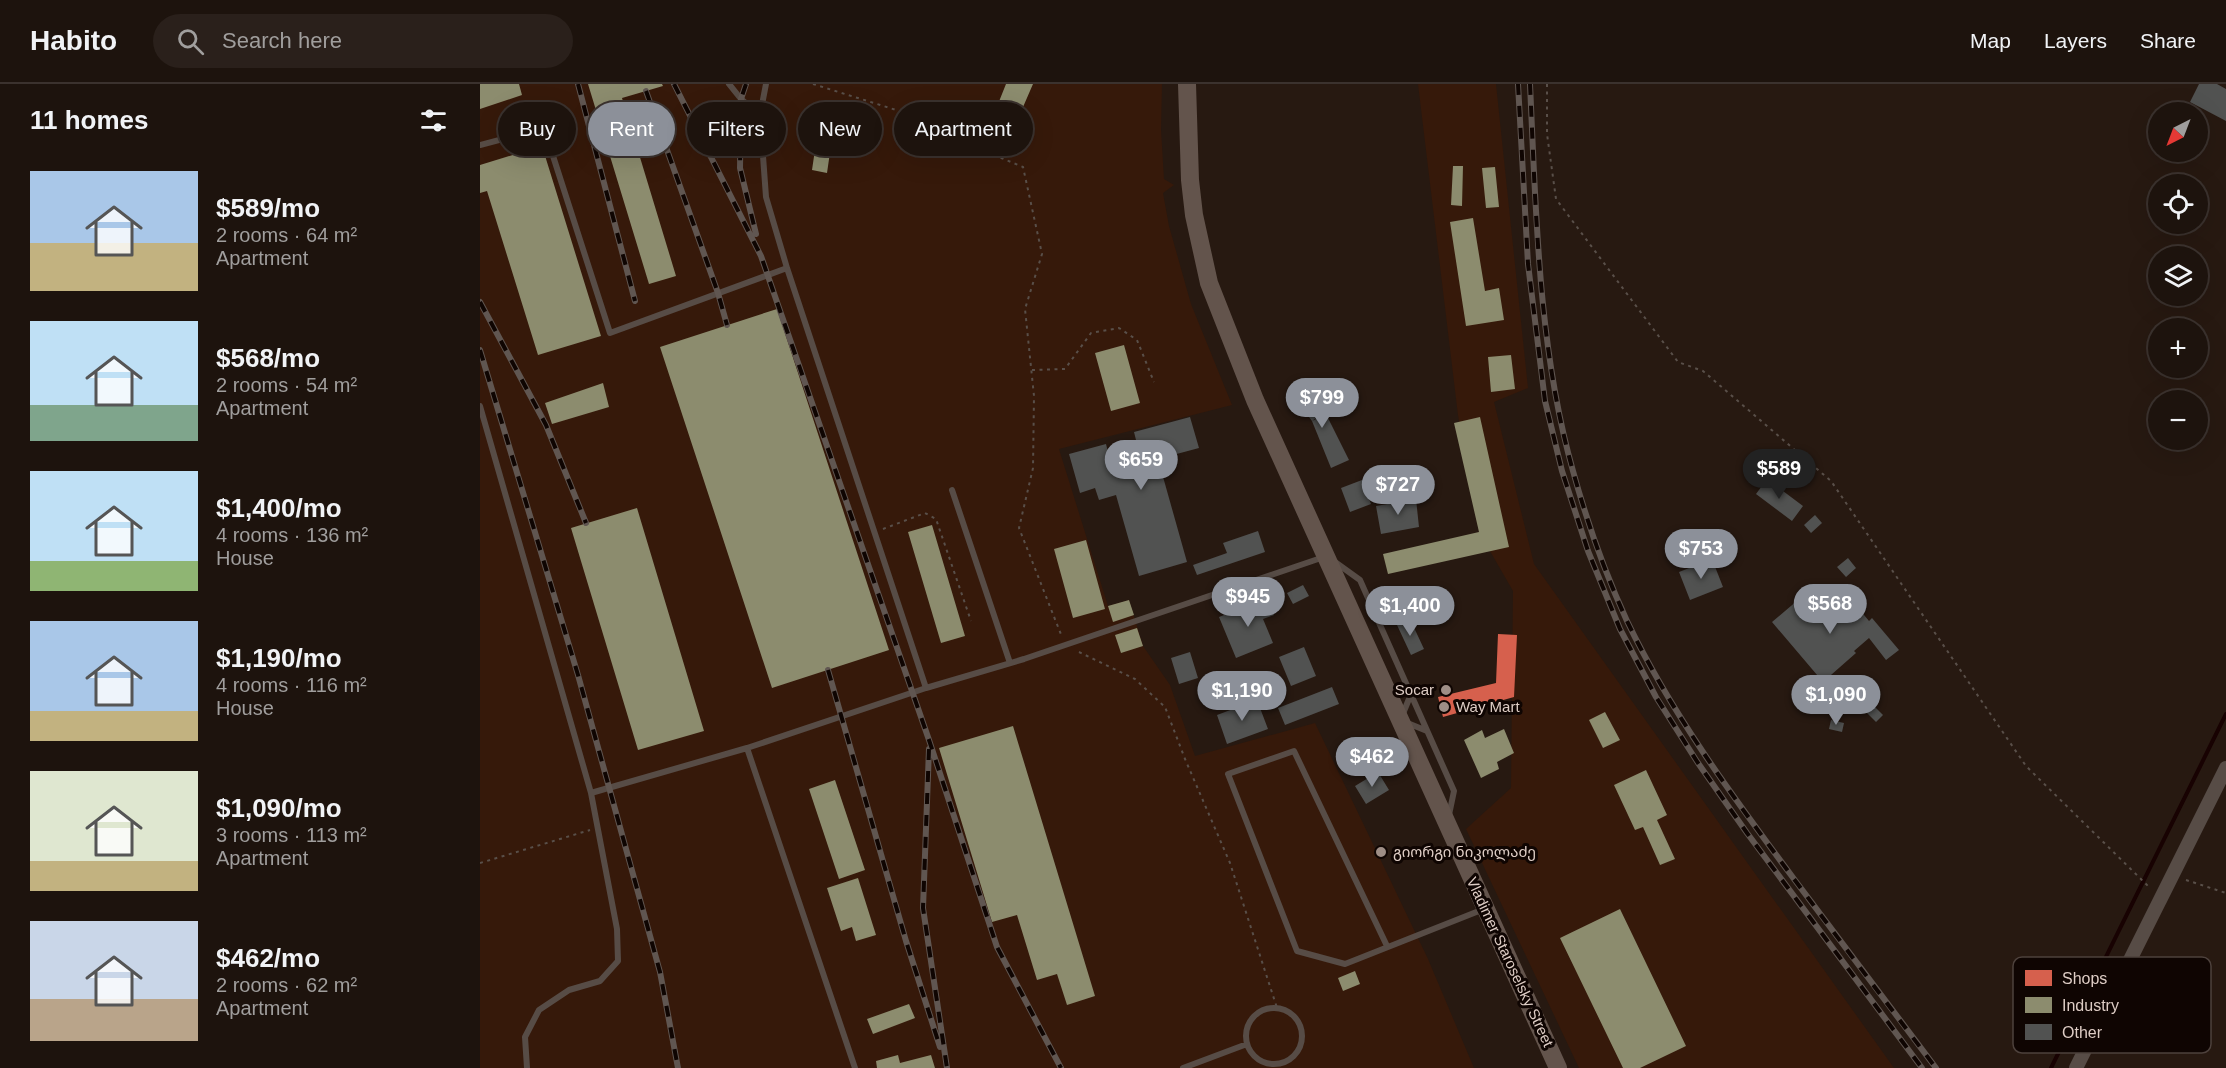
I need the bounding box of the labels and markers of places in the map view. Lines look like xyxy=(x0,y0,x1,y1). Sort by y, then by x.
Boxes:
pin: $799 xyxy=(1286,378,1358,429)
pin: $659 xyxy=(1105,440,1177,491)
pin: $589 xyxy=(1743,449,1815,500)
pin: $727 xyxy=(1362,465,1434,516)
pin: $753 xyxy=(1665,529,1737,580)
pin: $945 xyxy=(1212,577,1284,628)
pin: $568 xyxy=(1794,584,1866,635)
pin: $1,400 xyxy=(1361,586,1459,637)
pin: $1,190 xyxy=(1193,671,1291,722)
pin: $1,090 xyxy=(1787,675,1885,726)
place label: Socar xyxy=(1395,681,1434,698)
marker: Socar xyxy=(1439,683,1453,697)
place label: Way Mart xyxy=(1456,698,1520,715)
marker: Way Mart xyxy=(1437,700,1451,714)
pin: $462 xyxy=(1336,737,1408,788)
place label: გიორგი ნიკოლაძე xyxy=(1393,843,1536,861)
marker: გიორგი ნიკოლაძე xyxy=(1374,845,1388,859)

